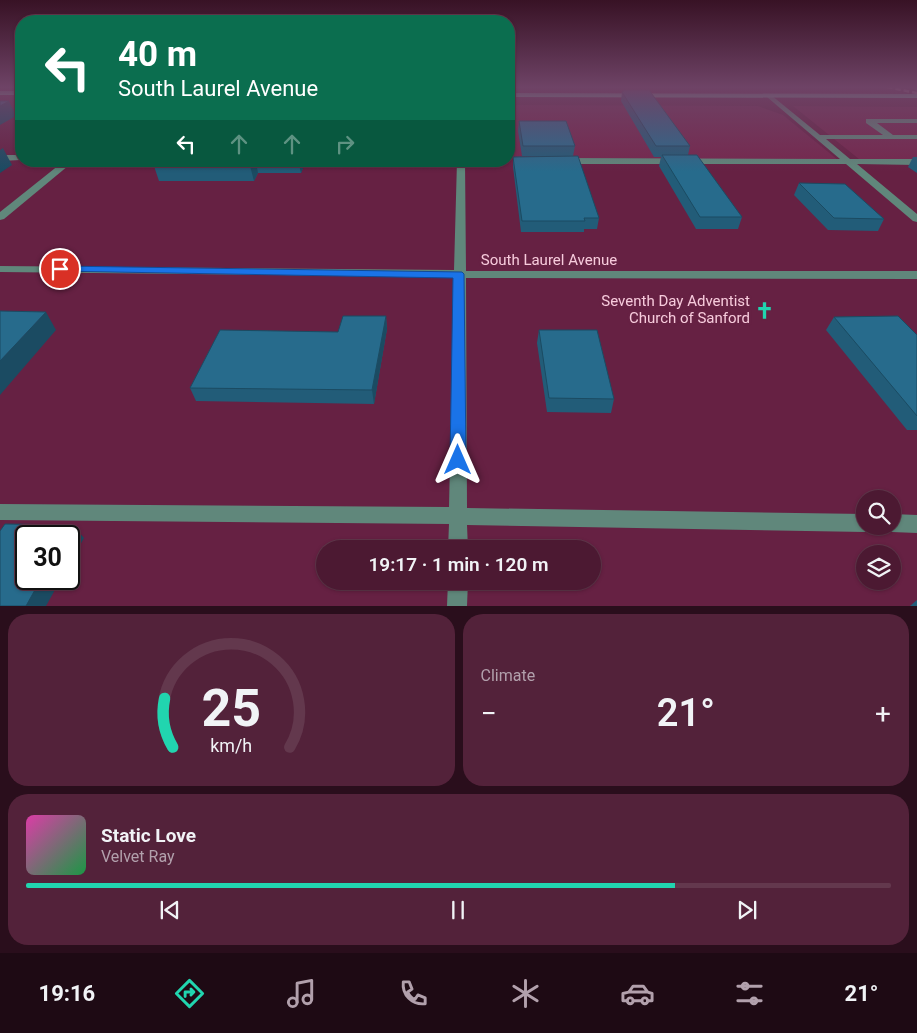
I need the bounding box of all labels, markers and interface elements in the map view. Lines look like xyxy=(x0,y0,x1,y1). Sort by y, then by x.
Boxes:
text: 40 m xyxy=(118,34,197,75)
icon: left xyxy=(35,35,100,100)
text: South Laurel Avenue xyxy=(118,76,318,101)
icon: left xyxy=(172,130,200,158)
icon: ahead xyxy=(225,130,253,158)
icon: ahead xyxy=(278,130,306,158)
icon: right xyxy=(331,130,359,158)
pin xyxy=(39,248,81,290)
street label: South Laurel Avenue xyxy=(481,251,617,269)
icon: arrive xyxy=(46,255,74,283)
place label: Seventh Day Adventist Church of Sanford xyxy=(601,292,750,327)
church icon: Seventh Day Adventist Church of Sanford xyxy=(754,300,774,320)
position arrow xyxy=(431,433,483,485)
map controls xyxy=(856,490,901,590)
button: search xyxy=(856,490,901,535)
speed limit sign: 30 xyxy=(15,525,80,590)
button: layers xyxy=(856,545,901,590)
text: 19:17 · 1 min · 120 m xyxy=(368,553,549,576)
text: Climate xyxy=(481,666,535,685)
text: 25 xyxy=(201,678,261,739)
text: 21° xyxy=(657,691,715,735)
text: − xyxy=(481,697,497,730)
text: + xyxy=(875,697,891,730)
text: km/h xyxy=(210,735,252,756)
text: Static Love xyxy=(101,824,196,847)
text: Velvet Ray xyxy=(101,847,175,866)
icon: previous xyxy=(156,896,184,924)
icon: pause xyxy=(444,896,472,924)
icon: next xyxy=(733,896,761,924)
icon: directions xyxy=(172,976,207,1011)
icon: music xyxy=(284,976,319,1011)
icon: phone xyxy=(396,976,431,1011)
icon: climate xyxy=(508,976,543,1011)
icon: car xyxy=(620,976,655,1011)
icon: filters xyxy=(732,976,767,1011)
text: 19:16 xyxy=(39,981,95,1006)
text: 21° xyxy=(845,981,878,1006)

